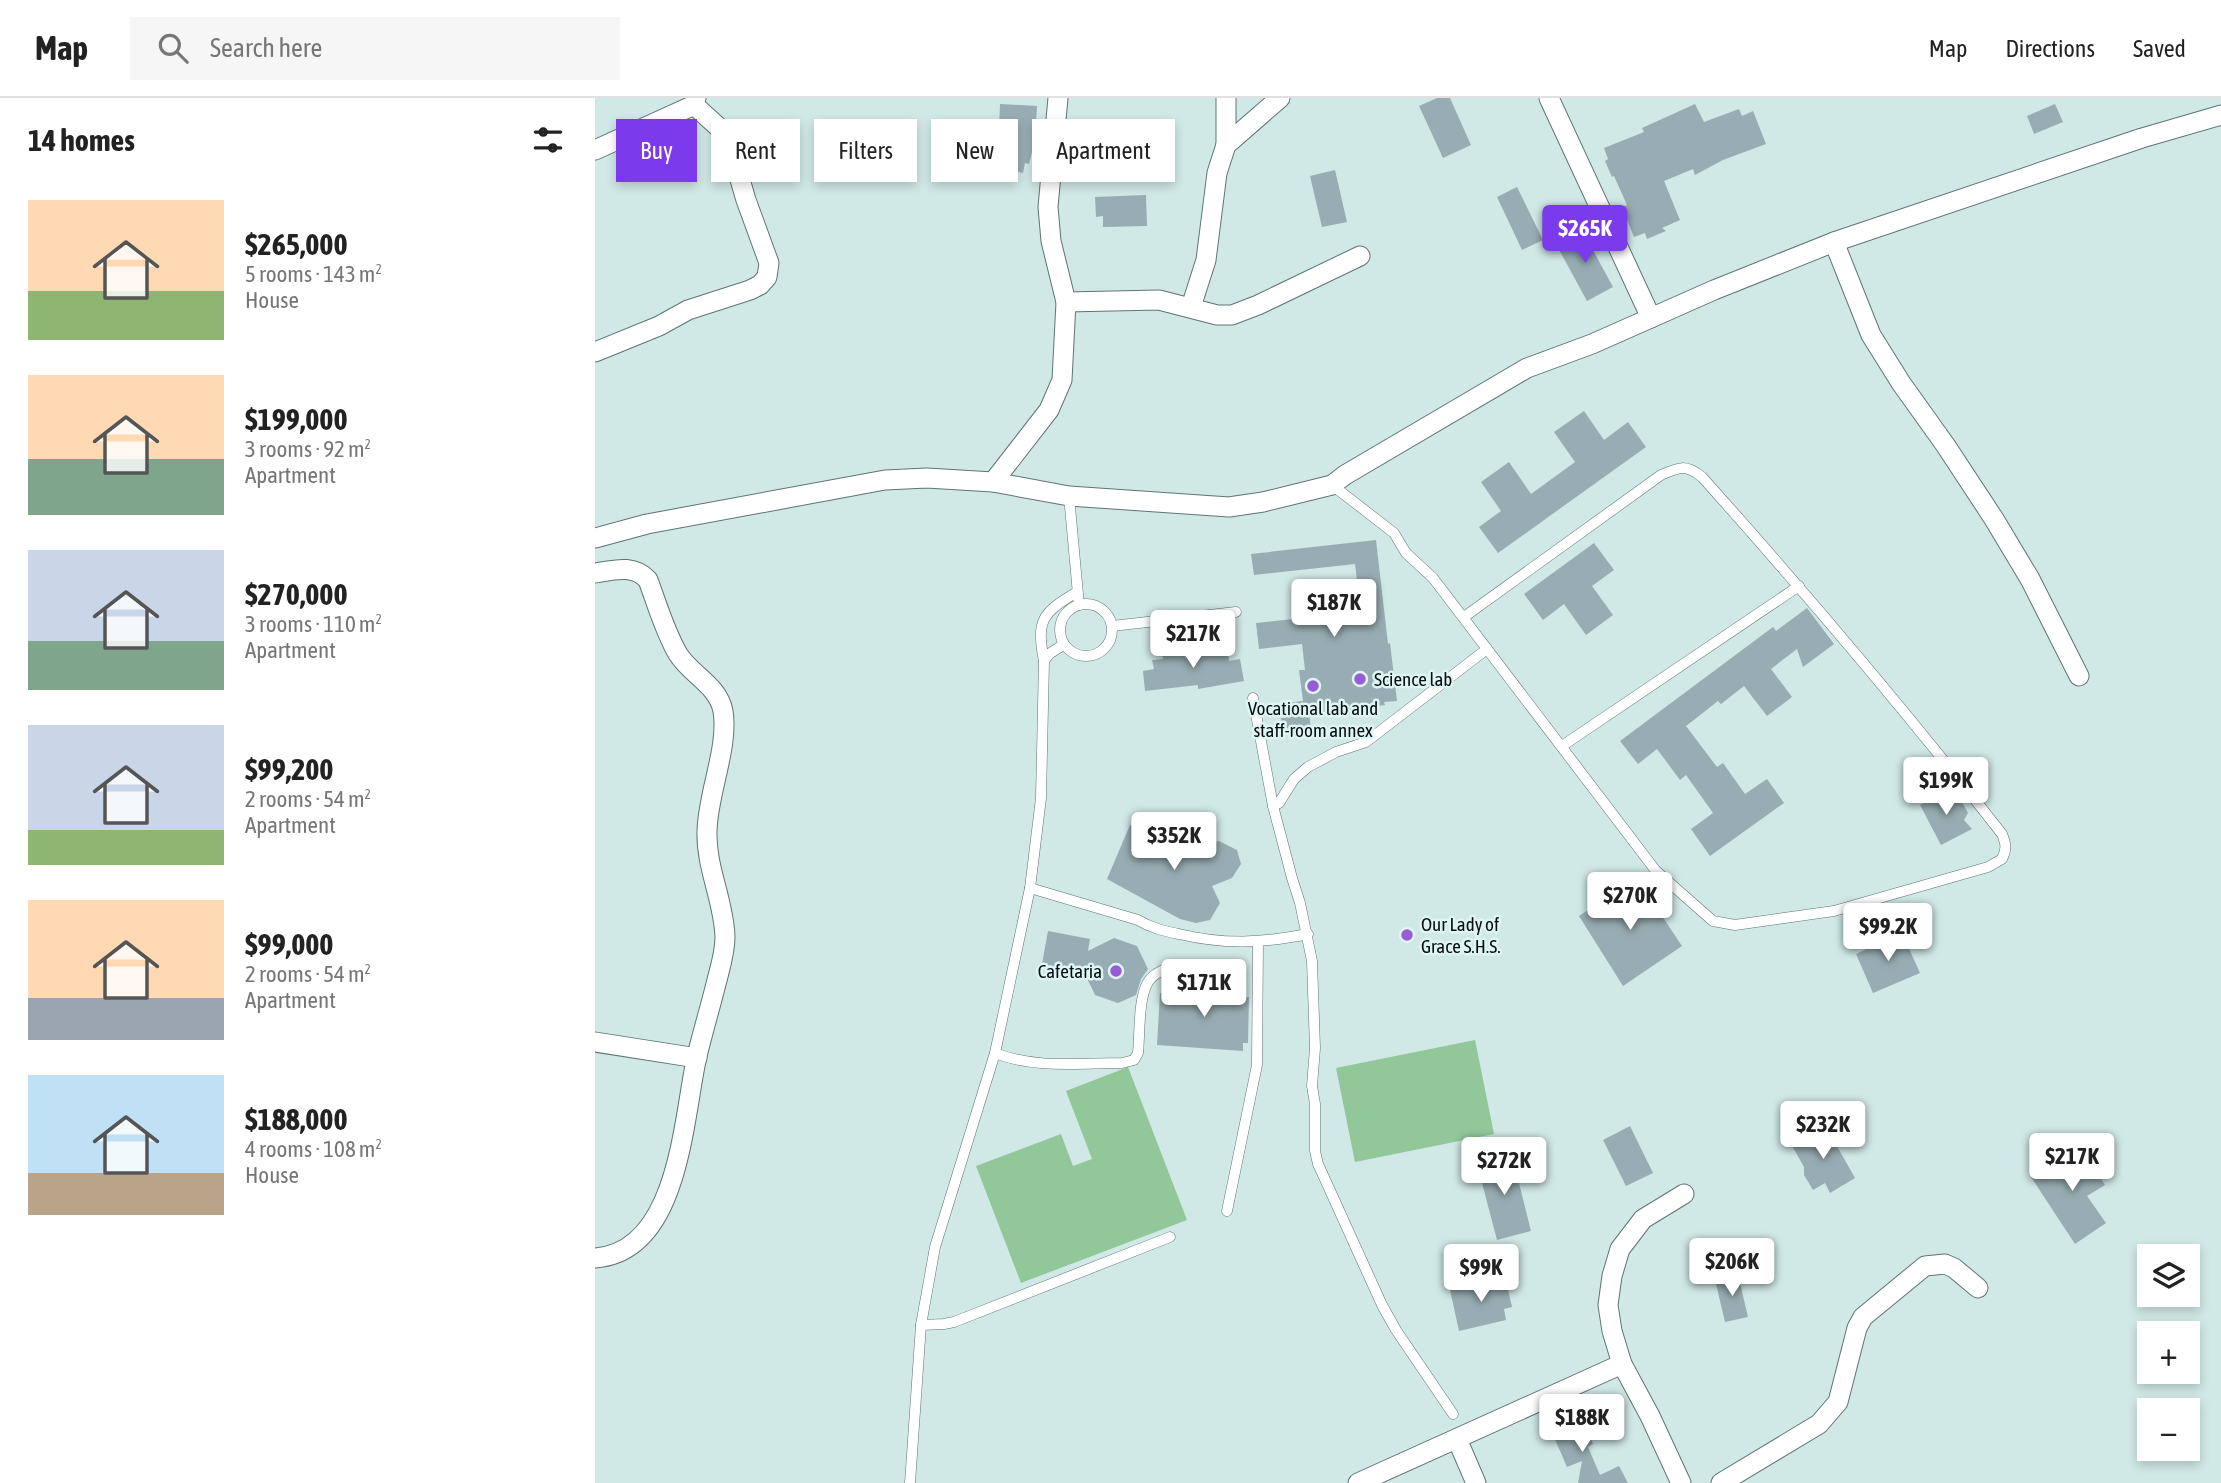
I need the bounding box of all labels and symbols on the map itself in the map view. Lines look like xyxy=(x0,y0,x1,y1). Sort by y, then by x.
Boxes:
pin: $265K xyxy=(1536,206,1634,265)
pin: $187K xyxy=(1285,580,1383,639)
pin: $217K xyxy=(1144,610,1242,670)
place label: Science lab xyxy=(1374,668,1452,690)
marker: Science lab xyxy=(1352,671,1368,687)
marker: Vocational lab and staff-room annex xyxy=(1305,678,1321,694)
place label: Vocational lab and staff-room annex xyxy=(1248,697,1378,741)
pin: $199K xyxy=(1897,758,1995,817)
pin: $352K xyxy=(1125,812,1223,872)
pin: $270K xyxy=(1581,872,1679,932)
pin: $99.2K xyxy=(1831,904,1945,963)
place label: Our Lady of Grace S.H.S. xyxy=(1421,913,1501,957)
marker: Our Lady of Grace S.H.S. xyxy=(1399,927,1415,943)
place label: Cafetaria xyxy=(1038,960,1102,982)
pin: $171K xyxy=(1155,960,1253,1019)
marker: Cafetaria xyxy=(1108,963,1124,979)
pin: $232K xyxy=(1774,1102,1872,1161)
pin: $217K xyxy=(2023,1134,2121,1193)
pin: $272K xyxy=(1455,1138,1553,1197)
pin: $206K xyxy=(1683,1238,1781,1298)
pin: $99K xyxy=(1440,1244,1522,1304)
pin: $188K xyxy=(1533,1394,1631,1454)

